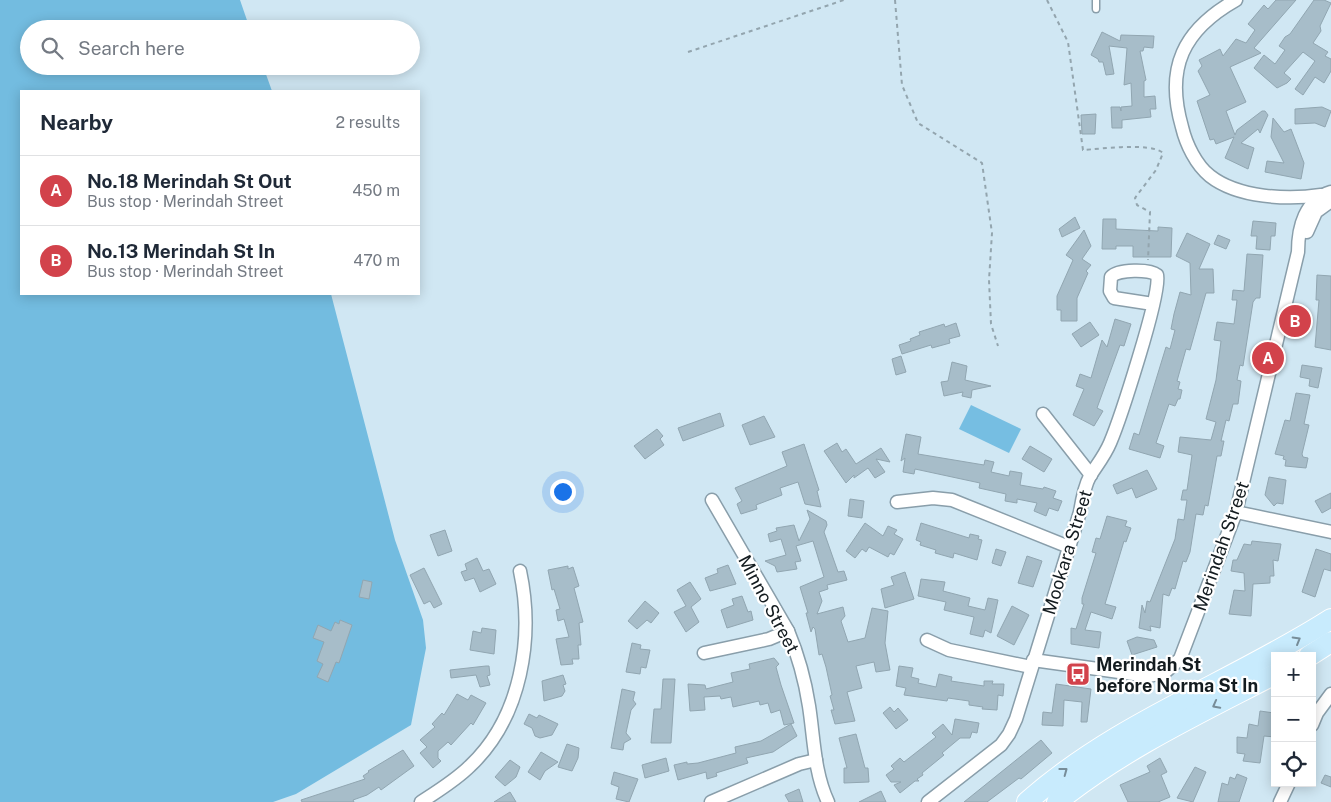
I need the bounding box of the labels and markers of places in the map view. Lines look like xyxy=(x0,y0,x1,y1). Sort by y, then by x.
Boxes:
pin: B xyxy=(1279,302,1311,340)
pin: A xyxy=(1252,339,1284,377)
place label: Merindah St before Norma St In xyxy=(1096,654,1258,696)
bus stop icon: Merindah St before Norma St In xyxy=(1065,661,1091,687)

